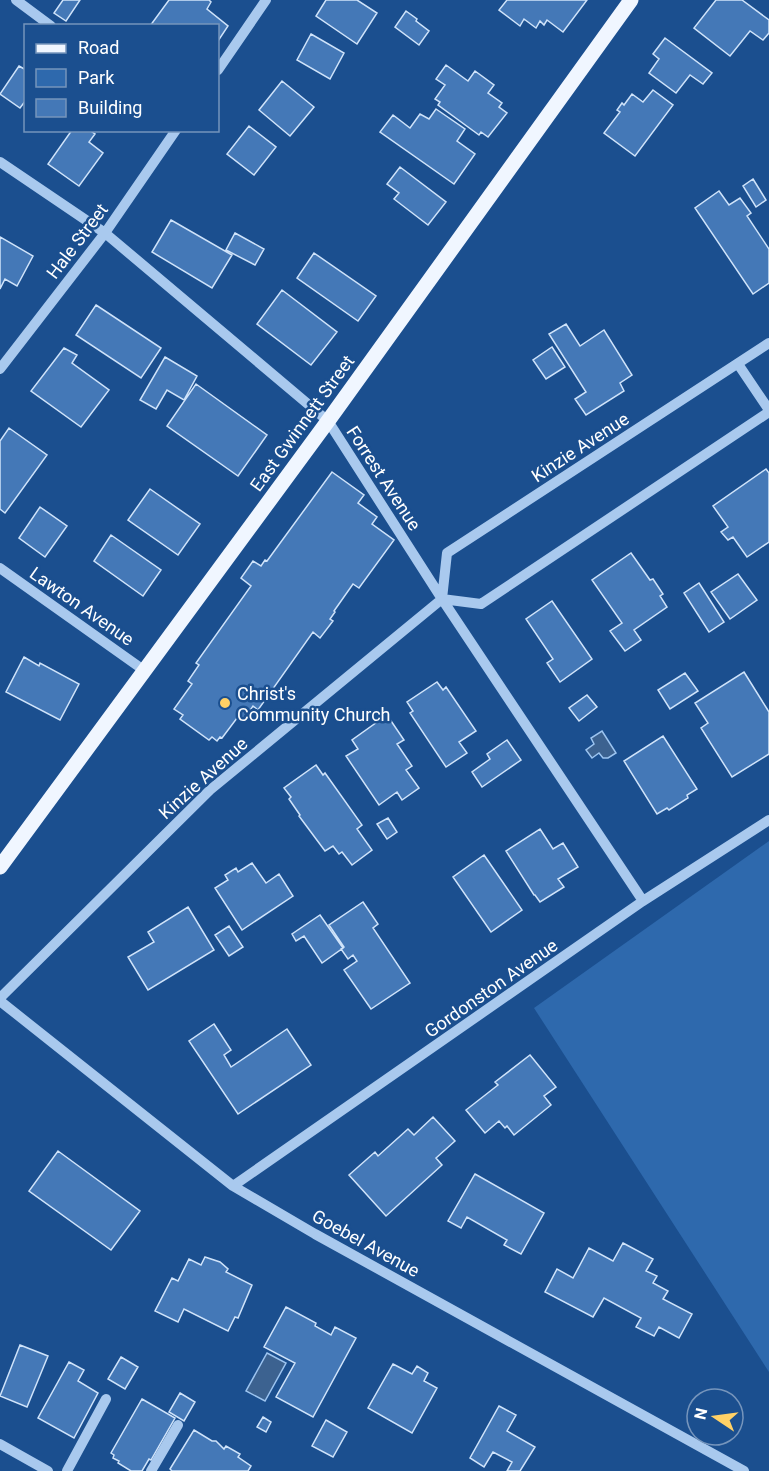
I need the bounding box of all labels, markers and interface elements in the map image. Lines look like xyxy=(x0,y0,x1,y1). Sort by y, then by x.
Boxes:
legend xyxy=(24,24,219,132)
text: Road xyxy=(78,37,119,58)
text: Park xyxy=(78,67,115,88)
text: Building xyxy=(78,97,142,118)
street label: Hale Street xyxy=(42,199,112,283)
street label: East Gwinnett Street xyxy=(246,351,358,495)
street label: Kinzie Avenue xyxy=(527,408,633,486)
street label: Forrest Avenue xyxy=(342,422,426,534)
street label: Lawton Avenue xyxy=(26,562,138,650)
place label: Christ's Community Church xyxy=(237,683,390,725)
marker: Christ's Community Church xyxy=(218,696,232,710)
street label: Kinzie Avenue xyxy=(154,733,252,823)
street label: Gordonston Avenue xyxy=(421,934,561,1042)
street label: Goebel Avenue xyxy=(309,1205,423,1281)
north arrow xyxy=(685,1387,745,1447)
text: N xyxy=(690,1406,711,1421)

